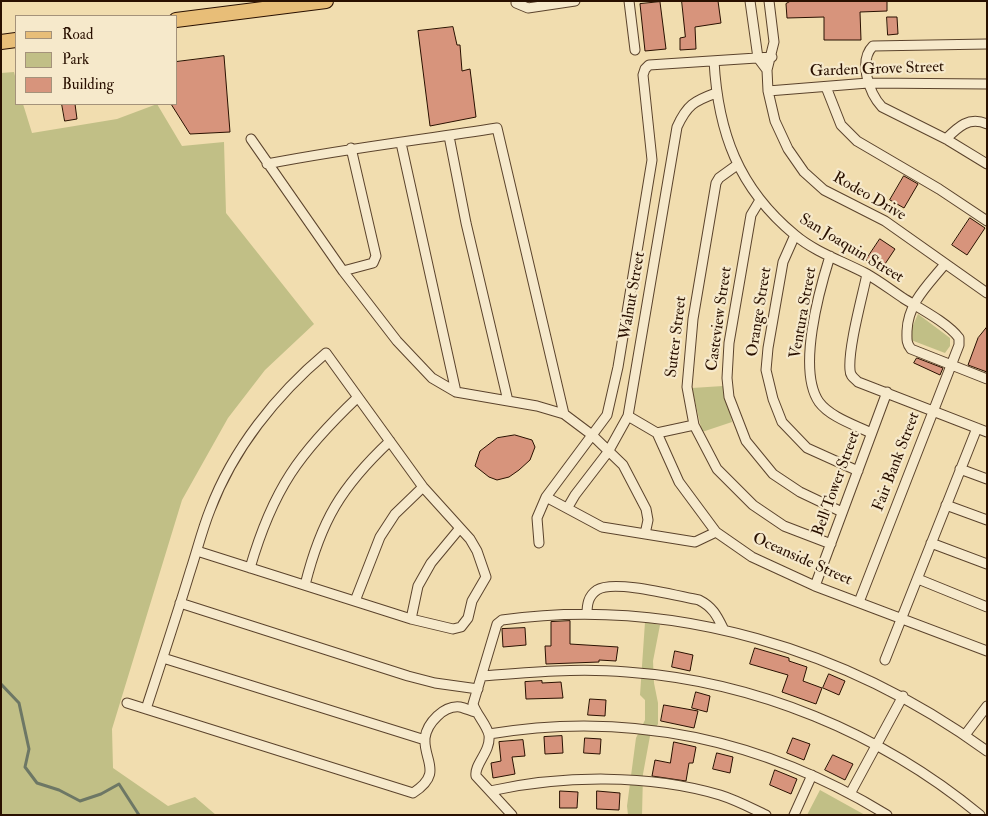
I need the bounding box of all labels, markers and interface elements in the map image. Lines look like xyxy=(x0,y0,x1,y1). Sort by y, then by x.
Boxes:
legend xyxy=(15,15,178,105)
text: Road xyxy=(62,25,93,44)
text: Park xyxy=(62,50,89,69)
street label: Garden Grove Street xyxy=(810,58,944,82)
text: Building xyxy=(62,75,114,94)
street label: Rodeo Drive xyxy=(829,168,909,226)
street label: San Joaquin Street xyxy=(795,210,907,288)
street label: Walnut Street xyxy=(616,250,650,342)
street label: Casteview Street xyxy=(703,266,737,372)
street label: Orange Street xyxy=(743,266,777,358)
street label: Ventura Street xyxy=(786,266,822,360)
street label: Sutter Street xyxy=(662,295,692,379)
street label: Fair Bank Street xyxy=(869,410,925,514)
street label: Bell Tower Street xyxy=(809,429,865,539)
street label: Oceanside Street xyxy=(749,529,855,591)

